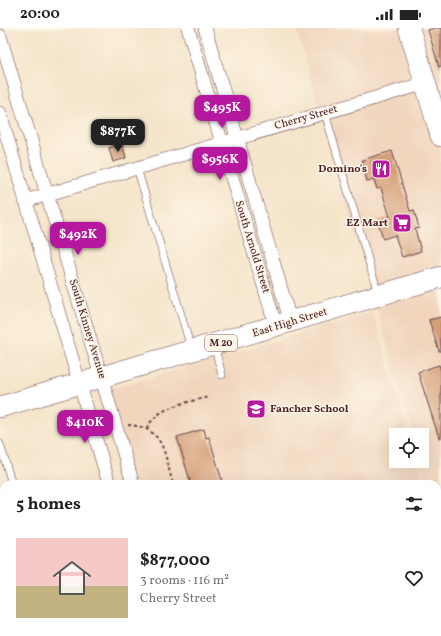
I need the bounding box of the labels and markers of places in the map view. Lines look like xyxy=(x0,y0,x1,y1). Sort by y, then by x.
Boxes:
pin: $495K xyxy=(194,95,250,129)
pin: $877K xyxy=(90,119,146,153)
pin: $956K xyxy=(192,147,248,181)
restaurant icon: Domino's xyxy=(370,158,392,180)
place label: Domino's xyxy=(318,162,367,177)
supermarket icon: EZ Mart xyxy=(391,212,413,234)
place label: EZ Mart xyxy=(346,216,388,231)
pin: $492K xyxy=(50,222,106,256)
school or university icon: Fancher School xyxy=(245,398,267,420)
place label: Fancher School xyxy=(270,402,349,417)
pin: $410K xyxy=(57,410,113,444)

